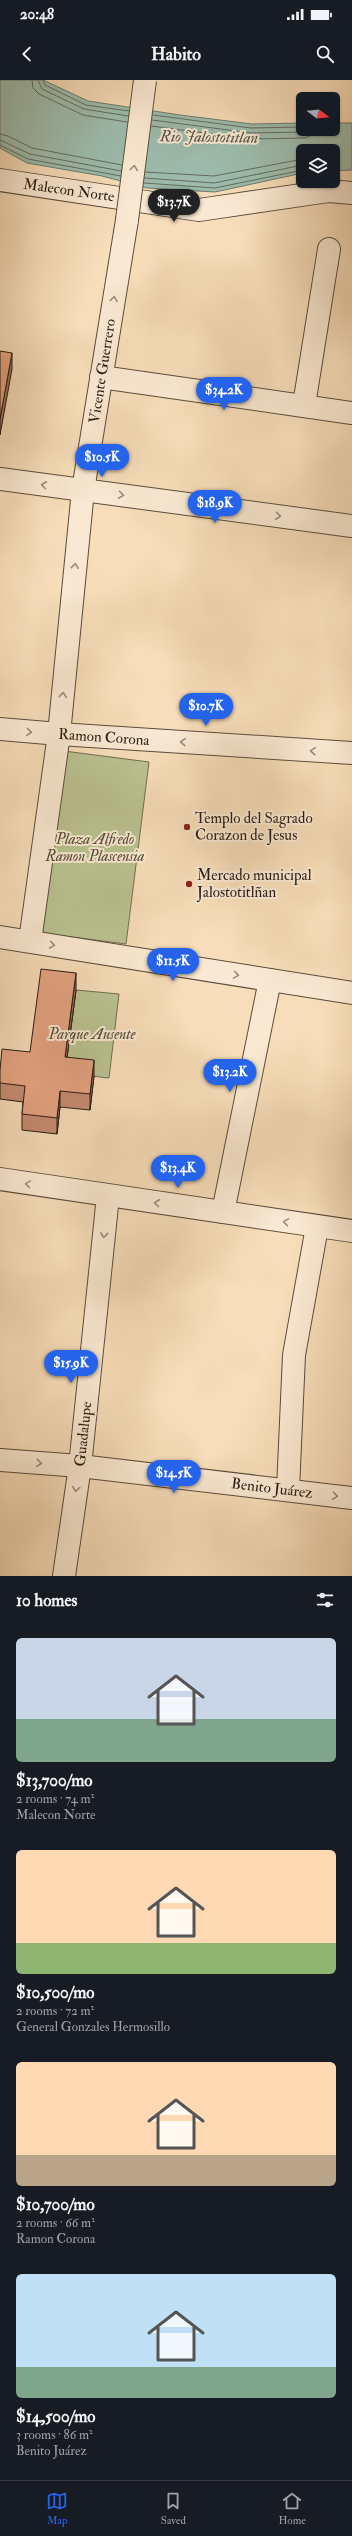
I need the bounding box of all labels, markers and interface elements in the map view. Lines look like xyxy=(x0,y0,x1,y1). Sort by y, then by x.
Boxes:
text: 20:48 xyxy=(20,5,54,24)
icon: back xyxy=(16,43,38,65)
text: Habito xyxy=(151,43,201,66)
icon: search xyxy=(314,43,336,65)
north arrow xyxy=(296,92,340,136)
map controls xyxy=(296,92,340,188)
water label: Rio Jalostotitlan xyxy=(159,126,258,148)
button: layers xyxy=(296,144,340,188)
one-way arrow xyxy=(129,165,138,171)
street label: Malecon Norte xyxy=(22,175,116,206)
pin: $13.7K xyxy=(141,189,207,223)
text: $13.7K xyxy=(157,194,191,210)
one-way arrow xyxy=(109,296,118,302)
street label: Vicente Guerrero xyxy=(85,317,120,425)
pin: $34.2K xyxy=(191,377,257,411)
text: $34.2K xyxy=(205,382,243,398)
pin: $10.5K xyxy=(69,444,135,478)
text: $10.5K xyxy=(84,449,120,465)
one-way arrow xyxy=(41,480,47,489)
one-way arrow xyxy=(118,490,125,499)
pin: $18.9K xyxy=(182,490,248,524)
text: $18.9K xyxy=(197,495,233,511)
one-way arrow xyxy=(275,511,281,520)
one-way arrow xyxy=(71,563,80,569)
one-way arrow xyxy=(58,692,67,698)
pin: $10.7K xyxy=(173,693,239,727)
text: $10.7K xyxy=(188,698,224,714)
street label: Ramon Corona xyxy=(58,725,151,750)
one-way arrow xyxy=(26,727,32,736)
one-way arrow xyxy=(180,738,186,747)
one-way arrow xyxy=(310,746,316,755)
place label: Templo del Sagrado Corazon de Jesus xyxy=(195,809,313,846)
marker: Templo del Sagrado Corazon de Jesus xyxy=(182,822,192,832)
park label: Plaza Alfredo Ramon Plascensia xyxy=(45,830,145,866)
place label: Mercado municipal Jalostotitlñan xyxy=(196,866,312,903)
marker: Mercado municipal Jalostotitlñan xyxy=(184,879,194,889)
one-way arrow xyxy=(49,940,55,949)
pin: $11.5K xyxy=(140,948,206,982)
text: $11.5K xyxy=(156,953,190,969)
one-way arrow xyxy=(233,970,239,978)
park label: Parque Ausente xyxy=(47,1025,137,1044)
pin: $13.2K xyxy=(197,1059,263,1093)
text: $13.2K xyxy=(212,1064,248,1080)
pin: $13.4K xyxy=(145,1155,211,1189)
text: $13.4K xyxy=(160,1160,196,1176)
one-way arrow xyxy=(25,1180,32,1189)
one-way arrow xyxy=(154,1199,160,1208)
one-way arrow xyxy=(282,1218,289,1227)
one-way arrow xyxy=(100,1232,109,1238)
pin: $15.9K xyxy=(38,1350,104,1384)
text: $15.9K xyxy=(53,1355,89,1371)
street label: Guadalupe xyxy=(71,1400,97,1468)
one-way arrow xyxy=(36,1458,42,1467)
pin: $14.5K xyxy=(141,1460,207,1494)
text: $14.5K xyxy=(156,1465,192,1481)
street label: Benito Juárez xyxy=(230,1474,314,1504)
one-way arrow xyxy=(72,1486,81,1492)
one-way arrow xyxy=(332,1491,338,1500)
icon: filters xyxy=(314,1589,336,1611)
text: 10 homes xyxy=(16,1590,77,1611)
icon: home xyxy=(140,1664,212,1736)
text: $13,700/mo xyxy=(16,1770,93,1791)
text: 2 rooms · 74 m² xyxy=(16,1791,94,1807)
text: Malecon Norte xyxy=(16,1807,96,1823)
icon: home xyxy=(140,1876,212,1948)
text: $10,500/mo xyxy=(16,1982,95,2003)
text: 2 rooms · 72 m² xyxy=(16,2003,94,2019)
text: General Gonzales Hermosillo xyxy=(16,2019,170,2035)
icon: home xyxy=(140,2088,212,2160)
text: $10,700/mo xyxy=(16,2194,95,2215)
text: 2 rooms · 66 m² xyxy=(16,2215,95,2231)
text: Ramon Corona xyxy=(16,2231,95,2247)
icon: home xyxy=(140,2300,212,2372)
text: $14,500/mo xyxy=(16,2406,95,2427)
text: 3 rooms · 86 m² xyxy=(16,2427,93,2443)
text: Benito Juárez xyxy=(16,2443,87,2459)
tab: Map xyxy=(46,2490,68,2527)
tab: Saved xyxy=(161,2490,186,2527)
tab: Home xyxy=(278,2490,306,2527)

